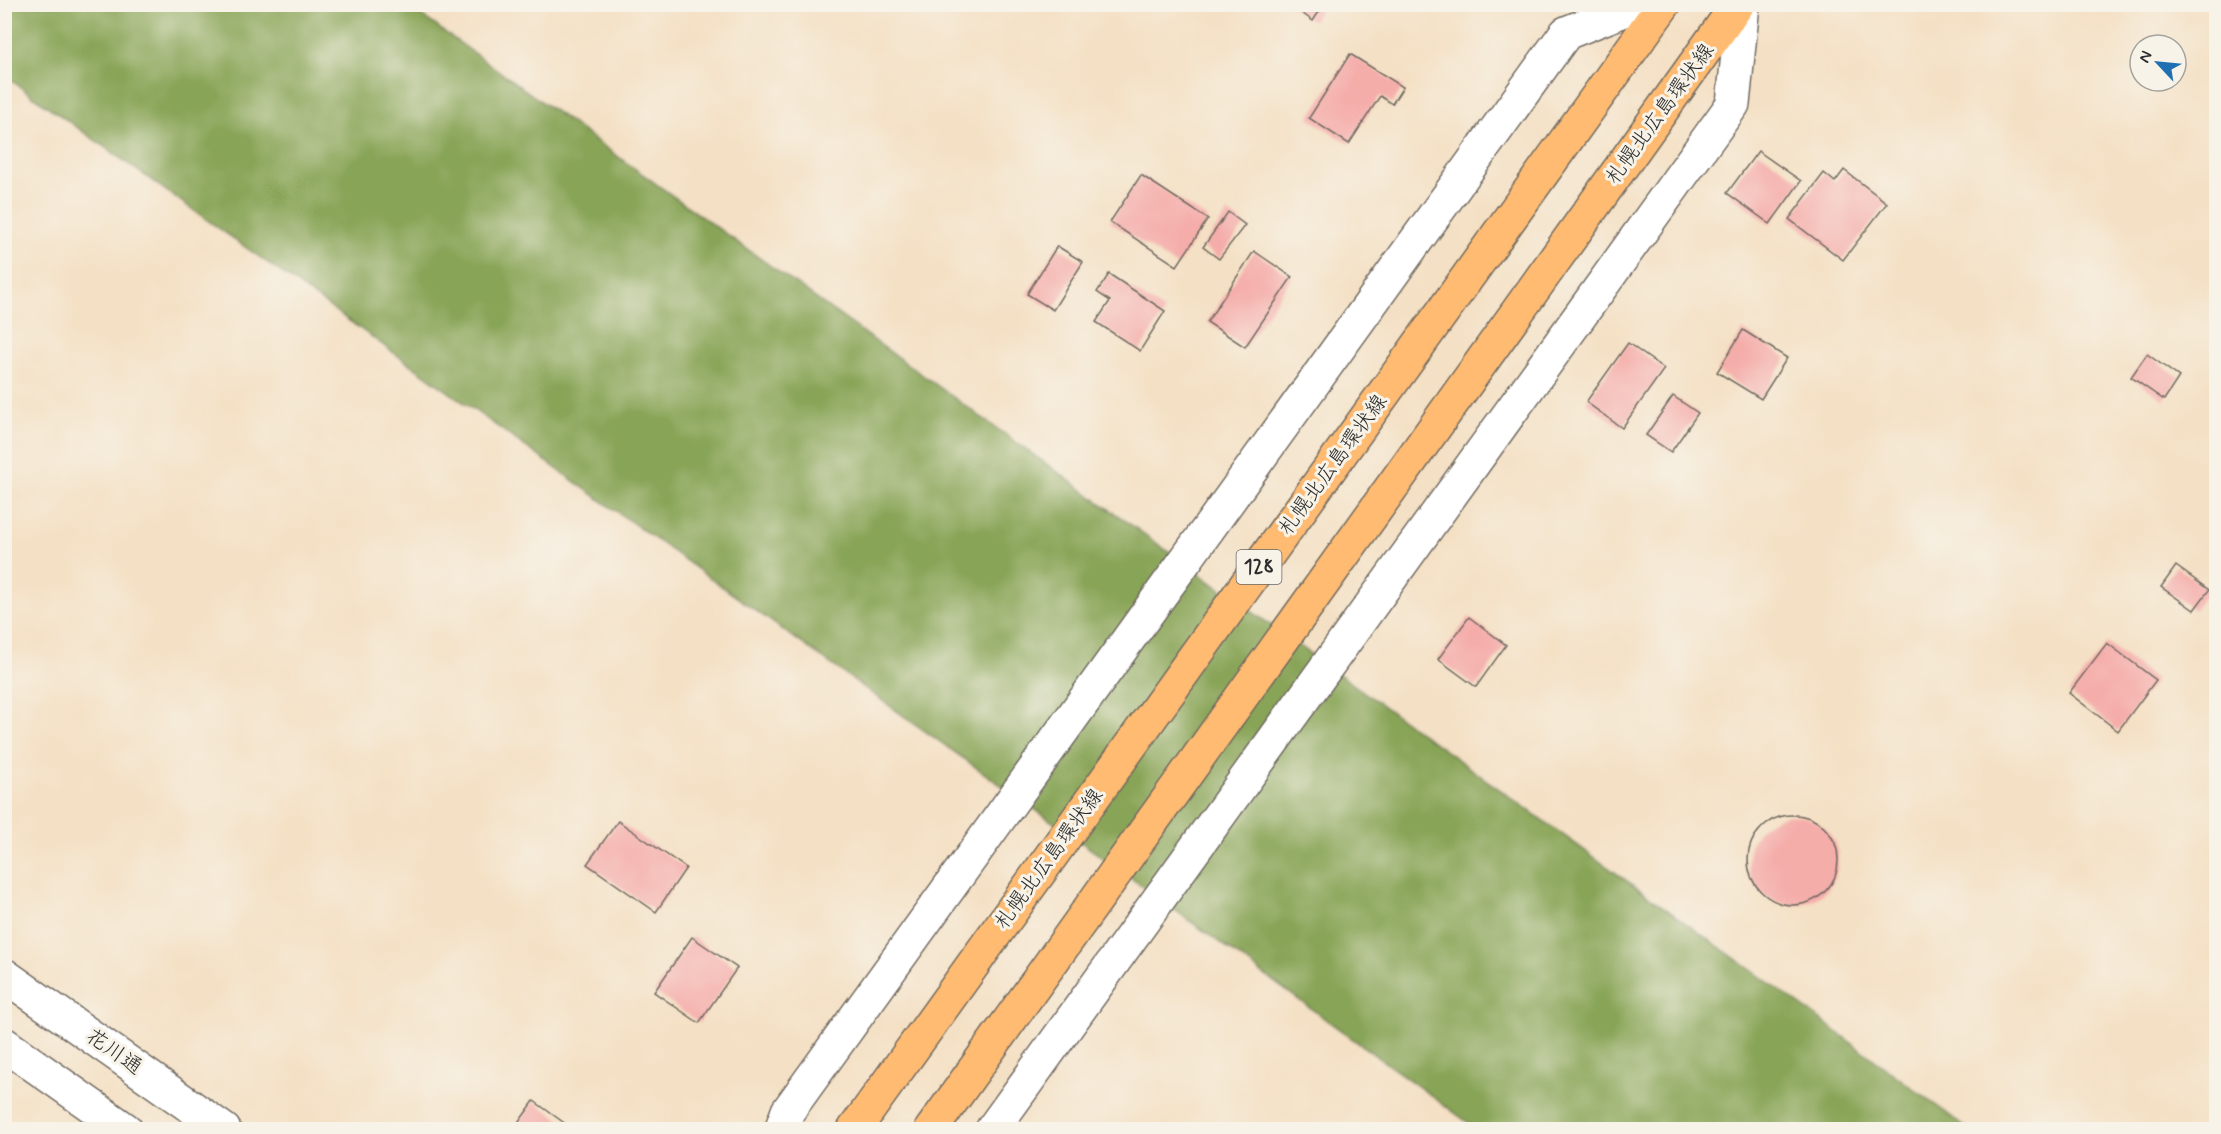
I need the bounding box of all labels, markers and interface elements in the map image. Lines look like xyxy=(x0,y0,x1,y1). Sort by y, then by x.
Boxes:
north arrow xyxy=(2128,33,2188,93)
street label: 札幌北広島環状線 xyxy=(1599,38,1721,190)
text: N xyxy=(2134,48,2158,66)
street label: 札幌北広島環状線 xyxy=(1272,389,1394,541)
road number: 128 xyxy=(1236,550,1282,584)
street label: 札幌北広島環状線 xyxy=(988,783,1110,935)
street label: 花川通 xyxy=(80,1022,148,1082)

